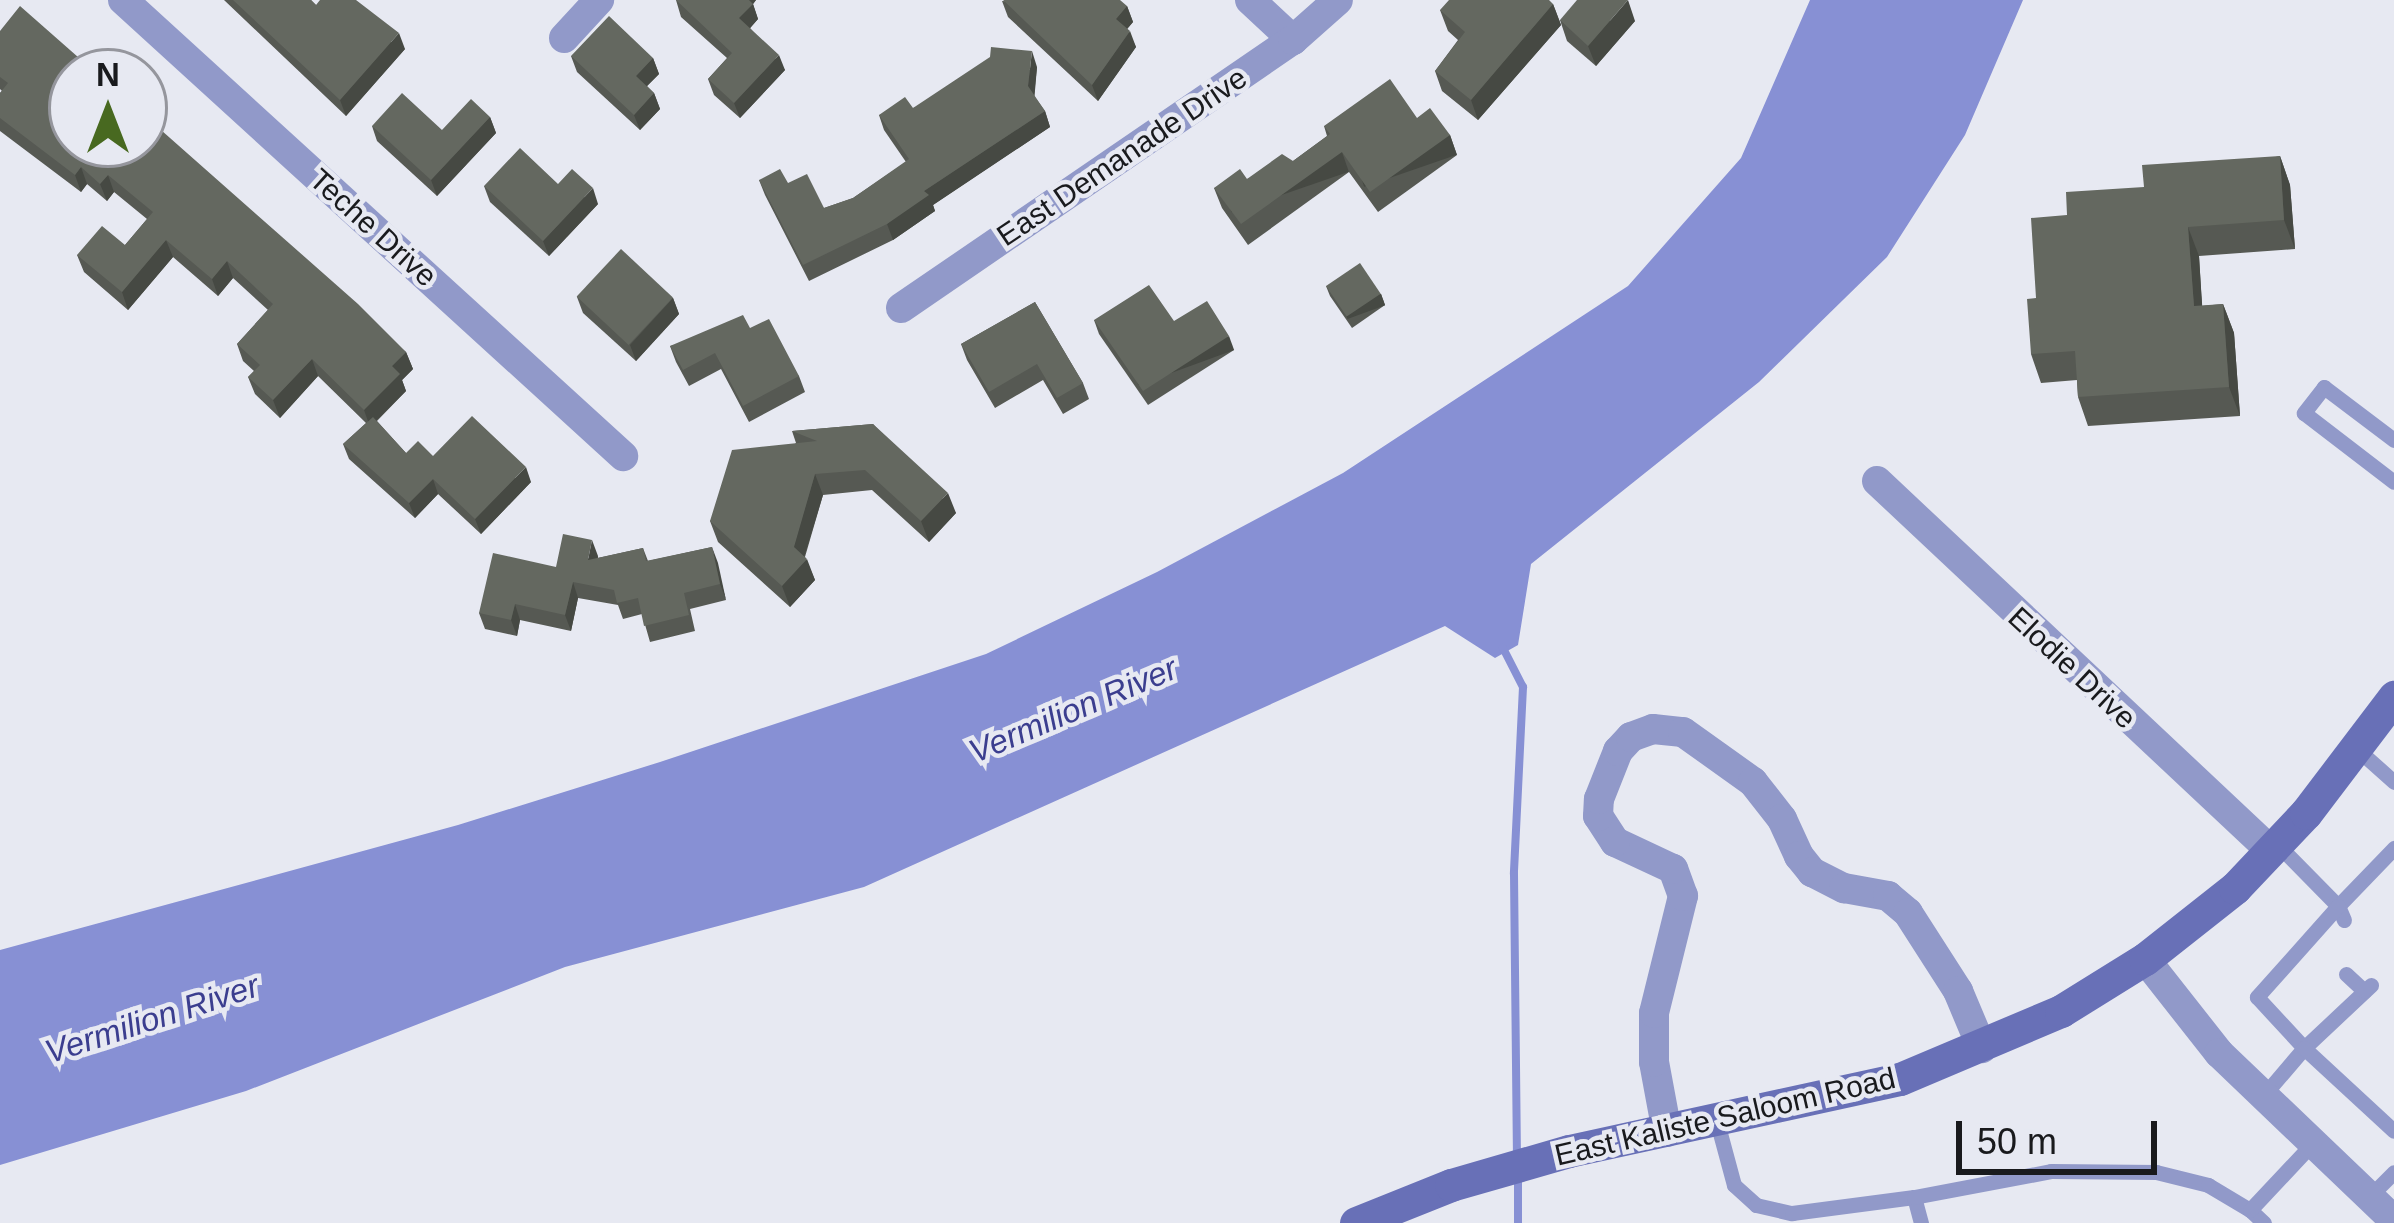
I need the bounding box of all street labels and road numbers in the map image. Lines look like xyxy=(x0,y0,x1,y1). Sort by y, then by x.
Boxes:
street label: East Demanade Drive xyxy=(990,60,1254,254)
street label: Teche Drive xyxy=(302,162,444,294)
street label: Elodie Drive xyxy=(2001,600,2143,736)
street label: East Kaliste Saloom Road xyxy=(1551,1060,1899,1174)

